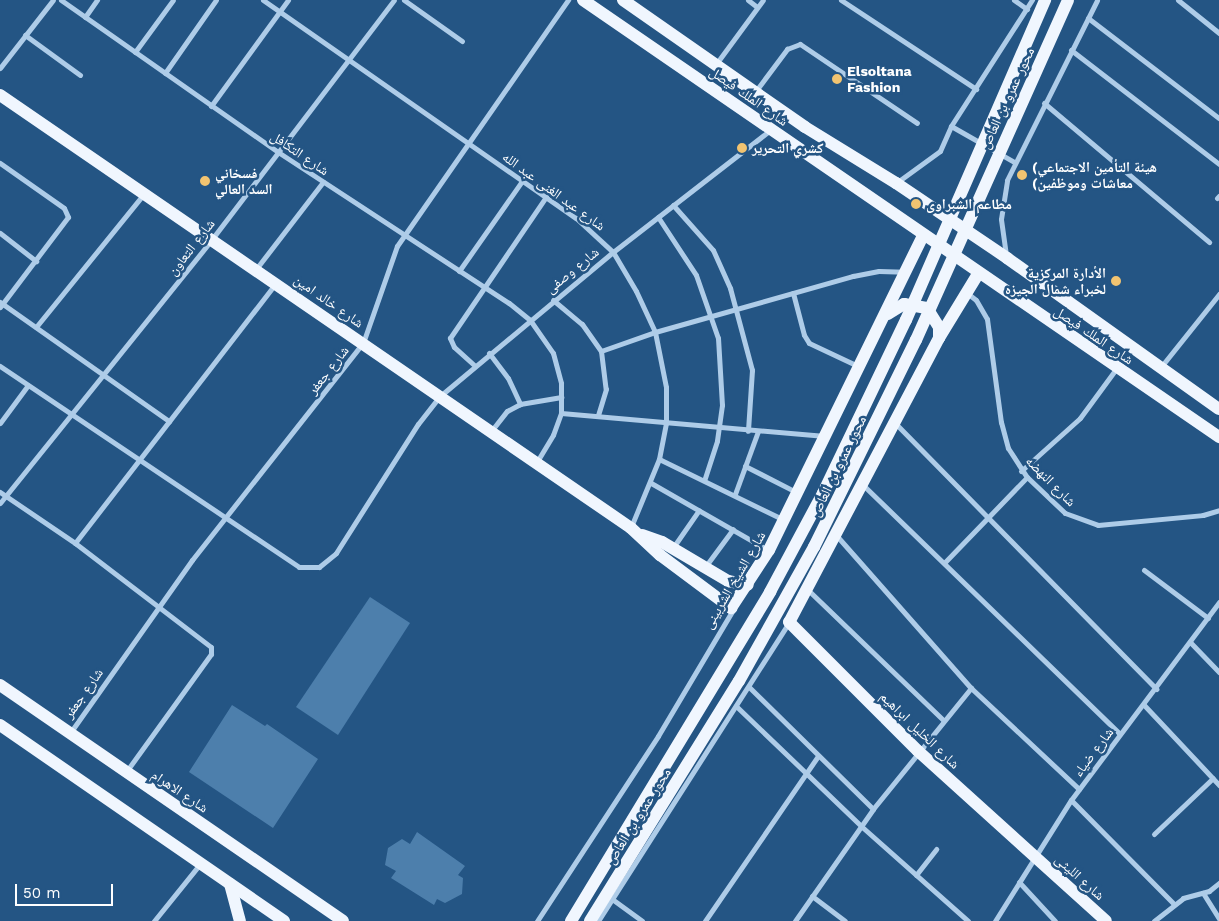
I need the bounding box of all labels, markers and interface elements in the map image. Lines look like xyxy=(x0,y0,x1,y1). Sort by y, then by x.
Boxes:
street label: محور عمرو بن العاص xyxy=(976,45,1038,151)
street label: شارع الملك فيصل xyxy=(706,63,792,129)
place label: Elsoltana Fashion xyxy=(847,63,912,95)
marker: Elsoltana Fashion xyxy=(831,73,843,85)
street label: شارع التكافل xyxy=(268,127,332,179)
place label: كشري التحرير xyxy=(752,140,824,156)
marker: كشري التحرير xyxy=(736,142,748,154)
street label: شارع عبد الغنى عبد الله xyxy=(499,148,609,234)
place label: (هيئة التأمين الاجتماعي (معاشات وموظفين xyxy=(1032,159,1157,192)
place label: فسخاني السد العالي xyxy=(215,165,273,198)
marker: (هيئة التأمين الاجتماعي (معاشات وموظفين xyxy=(1016,169,1028,181)
marker: فسخاني السد العالي xyxy=(199,175,211,187)
place label: مطاعم الشبراوى xyxy=(926,196,1012,212)
marker: مطاعم الشبراوى xyxy=(910,198,922,210)
street label: شارع التعاون xyxy=(164,216,218,278)
street label: شارع وصفى xyxy=(542,243,602,297)
place label: الأدارة المركزية لخبراء شمال الجيزه xyxy=(1005,265,1106,298)
street label: شارع خالد امين xyxy=(291,271,367,331)
marker: الأدارة المركزية لخبراء شمال الجيزه xyxy=(1110,275,1122,287)
street label: شارع الملك فيصل xyxy=(1051,302,1137,368)
street label: شارع جعفر xyxy=(304,342,352,398)
street label: محور عمرو بن العاص xyxy=(806,413,870,519)
street label: شارع النهضه xyxy=(1022,452,1080,510)
street label: شارع الشيخ الشربينى xyxy=(699,528,769,632)
street label: شارع جعفر xyxy=(60,665,106,721)
street label: شارع الخليل ابراهيم xyxy=(877,688,963,772)
street label: شارع ضياء xyxy=(1069,724,1117,780)
street label: محور عمرو بن العاص xyxy=(602,765,674,867)
street label: شارع الاهرام xyxy=(148,766,212,816)
street label: شارع الليثى xyxy=(1052,850,1108,904)
scale bar xyxy=(18,874,115,906)
text: 50 m xyxy=(23,884,60,902)

